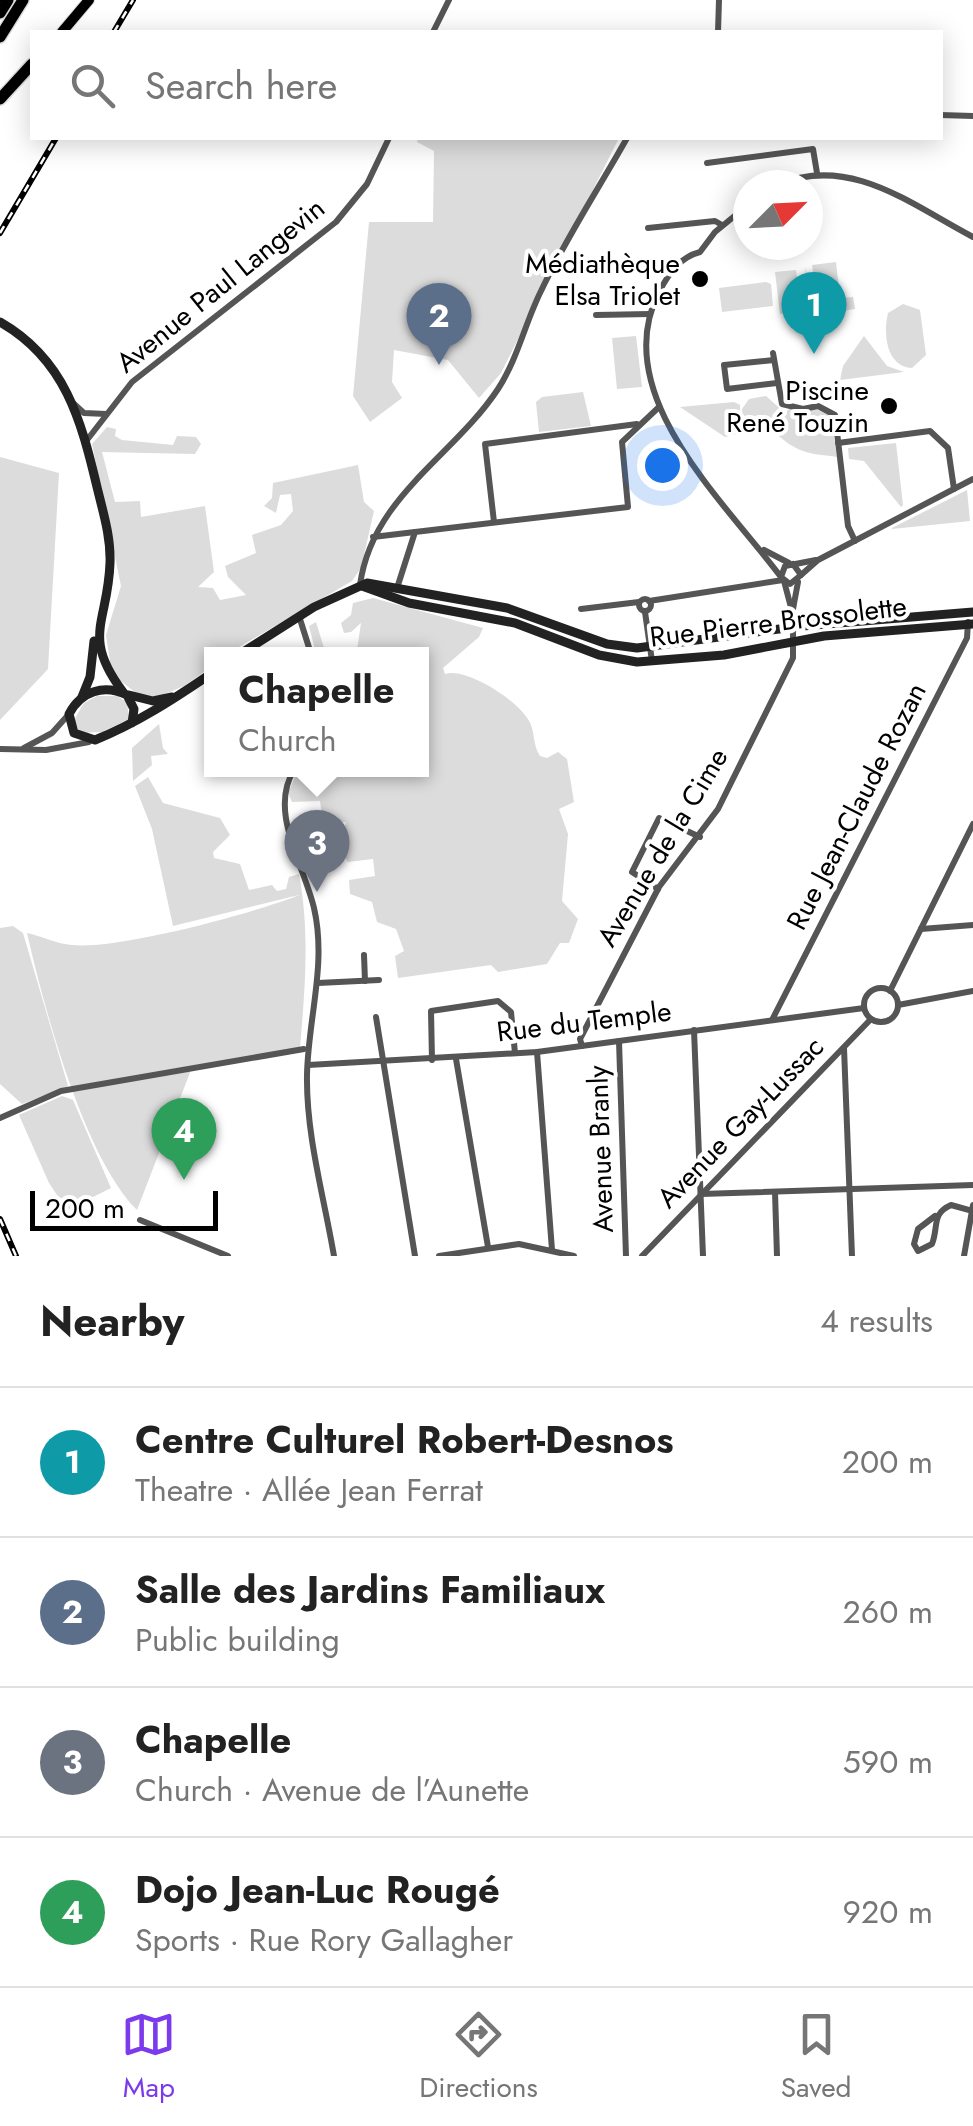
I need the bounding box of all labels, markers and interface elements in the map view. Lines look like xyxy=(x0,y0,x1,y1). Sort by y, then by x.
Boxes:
search box xyxy=(30,30,943,140)
icon: search xyxy=(65,58,120,113)
text: Search here xyxy=(145,58,337,113)
north arrow xyxy=(733,170,823,260)
street label: Avenue Paul Langevin xyxy=(107,188,334,383)
place label: Médiathèque Elsa Triolet xyxy=(525,243,680,316)
marker: Médiathèque Elsa Triolet xyxy=(689,268,711,290)
pin: 1 xyxy=(782,272,846,354)
pin: 2 xyxy=(406,282,472,365)
place label: Piscine René Touzin xyxy=(726,370,869,443)
marker: Piscine René Touzin xyxy=(878,395,900,417)
your location xyxy=(637,440,688,491)
street label: Rue Pierre Brossolette xyxy=(647,585,909,658)
popup xyxy=(204,647,429,777)
text: Chapelle xyxy=(238,662,395,717)
street label: Rue Jean-Claude Rozan xyxy=(776,675,937,937)
text: Church xyxy=(238,717,336,763)
street label: Avenue de la Cime xyxy=(587,740,738,954)
pin: 3 xyxy=(284,810,350,892)
street label: Rue du Temple xyxy=(494,990,674,1053)
street label: Avenue Gay-Lussac xyxy=(647,1027,833,1218)
street label: Avenue Branly xyxy=(577,1064,624,1234)
pin: 4 xyxy=(152,1098,216,1180)
scale bar xyxy=(30,1186,218,1230)
text: 200 m xyxy=(45,1188,125,1229)
text: Nearby xyxy=(40,1291,184,1352)
text: 4 results xyxy=(820,1298,933,1344)
text: Centre Culturel Robert-Desnos xyxy=(135,1412,674,1467)
text: 1 xyxy=(64,1439,81,1485)
text: 200 m xyxy=(842,1439,933,1485)
text: Theatre · Allée Jean Ferrat xyxy=(135,1467,483,1513)
text: Salle des Jardins Familiaux xyxy=(135,1562,605,1617)
text: 2 xyxy=(62,1589,83,1635)
text: 260 m xyxy=(843,1589,933,1635)
text: Public building xyxy=(135,1617,340,1663)
text: Chapelle xyxy=(135,1712,291,1767)
text: 3 xyxy=(63,1739,82,1785)
text: 590 m xyxy=(843,1739,933,1785)
text: Church · Avenue de l’Aunette xyxy=(135,1767,529,1813)
text: Dojo Jean-Luc Rougé xyxy=(135,1862,500,1917)
text: 4 xyxy=(61,1889,84,1935)
text: 920 m xyxy=(843,1889,933,1935)
text: Sports · Rue Rory Gallagher xyxy=(135,1917,513,1963)
tab: Map xyxy=(121,2007,176,2108)
tab: Directions xyxy=(419,2007,538,2108)
tab: Saved xyxy=(781,2007,852,2108)

